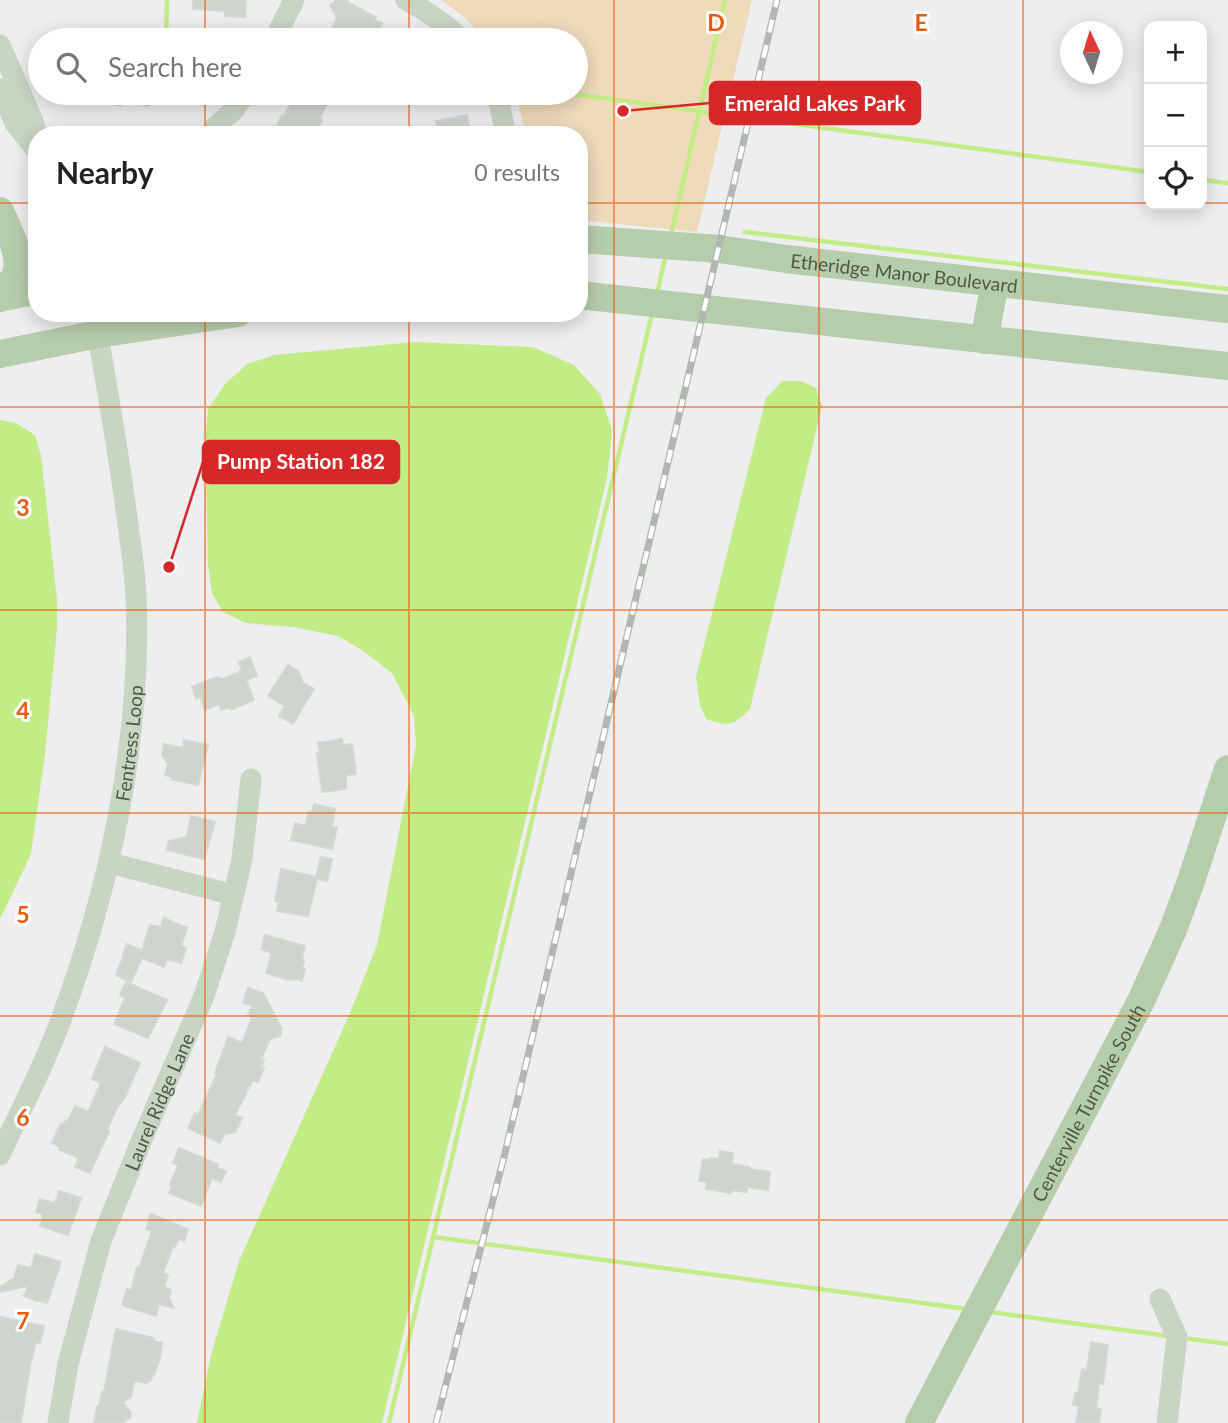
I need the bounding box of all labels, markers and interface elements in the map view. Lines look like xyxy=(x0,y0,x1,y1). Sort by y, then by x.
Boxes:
text: D xyxy=(707,8,725,36)
text: E xyxy=(914,8,928,36)
north arrow xyxy=(1060,21,1123,84)
map controls xyxy=(1144,21,1207,210)
button: + xyxy=(1144,21,1207,84)
search box xyxy=(28,28,588,105)
icon: search xyxy=(52,48,90,86)
text: Search here xyxy=(108,51,242,83)
callout: Emerald Lakes Park xyxy=(710,82,920,124)
button: − xyxy=(1144,84,1207,147)
text: Emerald Lakes Park xyxy=(724,90,906,115)
button: locate xyxy=(1144,147,1207,210)
text: Nearby xyxy=(56,154,154,190)
text: 0 results xyxy=(474,158,560,186)
street label: Etheridge Manor Boulevard xyxy=(789,248,1019,297)
callout: Pump Station 182 xyxy=(203,441,399,483)
text: Pump Station 182 xyxy=(217,448,385,473)
text: 3 xyxy=(16,493,30,521)
street label: Fentress Loop xyxy=(110,684,146,803)
text: 4 xyxy=(16,696,30,724)
text: 5 xyxy=(16,900,30,928)
street label: Centerville Turnpike South xyxy=(1026,1000,1149,1205)
street label: Laurel Ridge Lane xyxy=(119,1029,198,1174)
text: 6 xyxy=(16,1103,30,1131)
text: 7 xyxy=(16,1306,30,1334)

